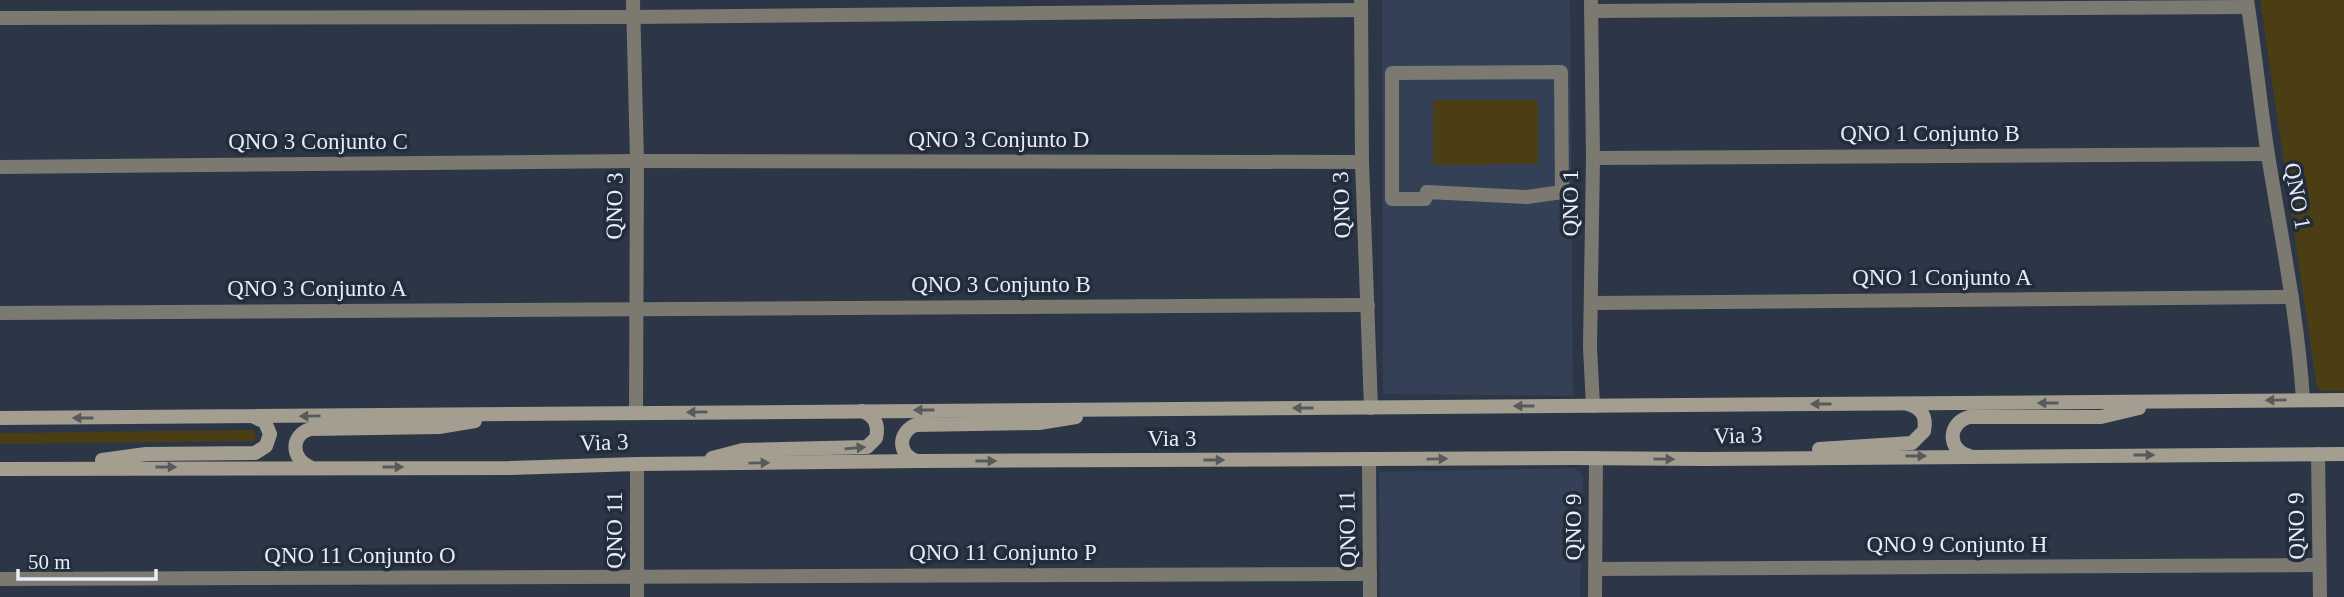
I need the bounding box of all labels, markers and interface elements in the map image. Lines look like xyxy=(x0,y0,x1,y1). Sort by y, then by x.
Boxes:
street label: QNO 1 Conjunto B xyxy=(1840,121,2020,146)
street label: QNO 3 Conjunto D xyxy=(909,127,1089,152)
street label: QNO 3 Conjunto C xyxy=(228,129,408,154)
street label: QNO 1 xyxy=(2279,161,2316,231)
street label: QNO 1 xyxy=(1558,169,1583,237)
street label: QNO 3 xyxy=(1328,171,1355,239)
street label: QNO 3 xyxy=(601,172,628,240)
street label: QNO 1 Conjunto A xyxy=(1852,265,2032,290)
street label: QNO 3 Conjunto B xyxy=(911,272,1091,297)
street label: QNO 3 Conjunto A xyxy=(227,276,407,301)
one-way arrow xyxy=(2265,394,2287,406)
one-way arrow xyxy=(2037,397,2059,409)
one-way arrow xyxy=(1810,399,1832,410)
one-way arrow xyxy=(1513,400,1535,412)
one-way arrow xyxy=(1291,402,1313,414)
one-way arrow xyxy=(913,404,935,416)
one-way arrow xyxy=(685,406,707,418)
one-way arrow xyxy=(299,410,321,422)
one-way arrow xyxy=(72,412,94,424)
street label: Via 3 xyxy=(1713,422,1763,449)
street label: Via 3 xyxy=(1147,426,1197,451)
street label: Via 3 xyxy=(579,429,629,456)
one-way arrow xyxy=(844,442,866,453)
one-way arrow xyxy=(2133,449,2155,461)
one-way arrow xyxy=(1906,450,1928,462)
one-way arrow xyxy=(1426,453,1448,465)
one-way arrow xyxy=(1654,453,1676,465)
one-way arrow xyxy=(1203,454,1225,466)
one-way arrow xyxy=(975,455,997,467)
one-way arrow xyxy=(748,457,770,469)
one-way arrow xyxy=(155,461,177,473)
one-way arrow xyxy=(383,461,405,473)
street label: QNO 11 xyxy=(1334,490,1361,568)
street label: QNO 11 xyxy=(602,491,627,569)
street label: QNO 9 xyxy=(2283,492,2310,560)
street label: QNO 9 xyxy=(1561,493,1586,561)
street label: QNO 9 Conjunto H xyxy=(1867,532,2047,557)
scale bar xyxy=(18,538,156,582)
street label: QNO 11 Conjunto P xyxy=(909,540,1097,565)
street label: QNO 11 Conjunto O xyxy=(264,543,456,568)
text: 50 m xyxy=(28,550,71,574)

